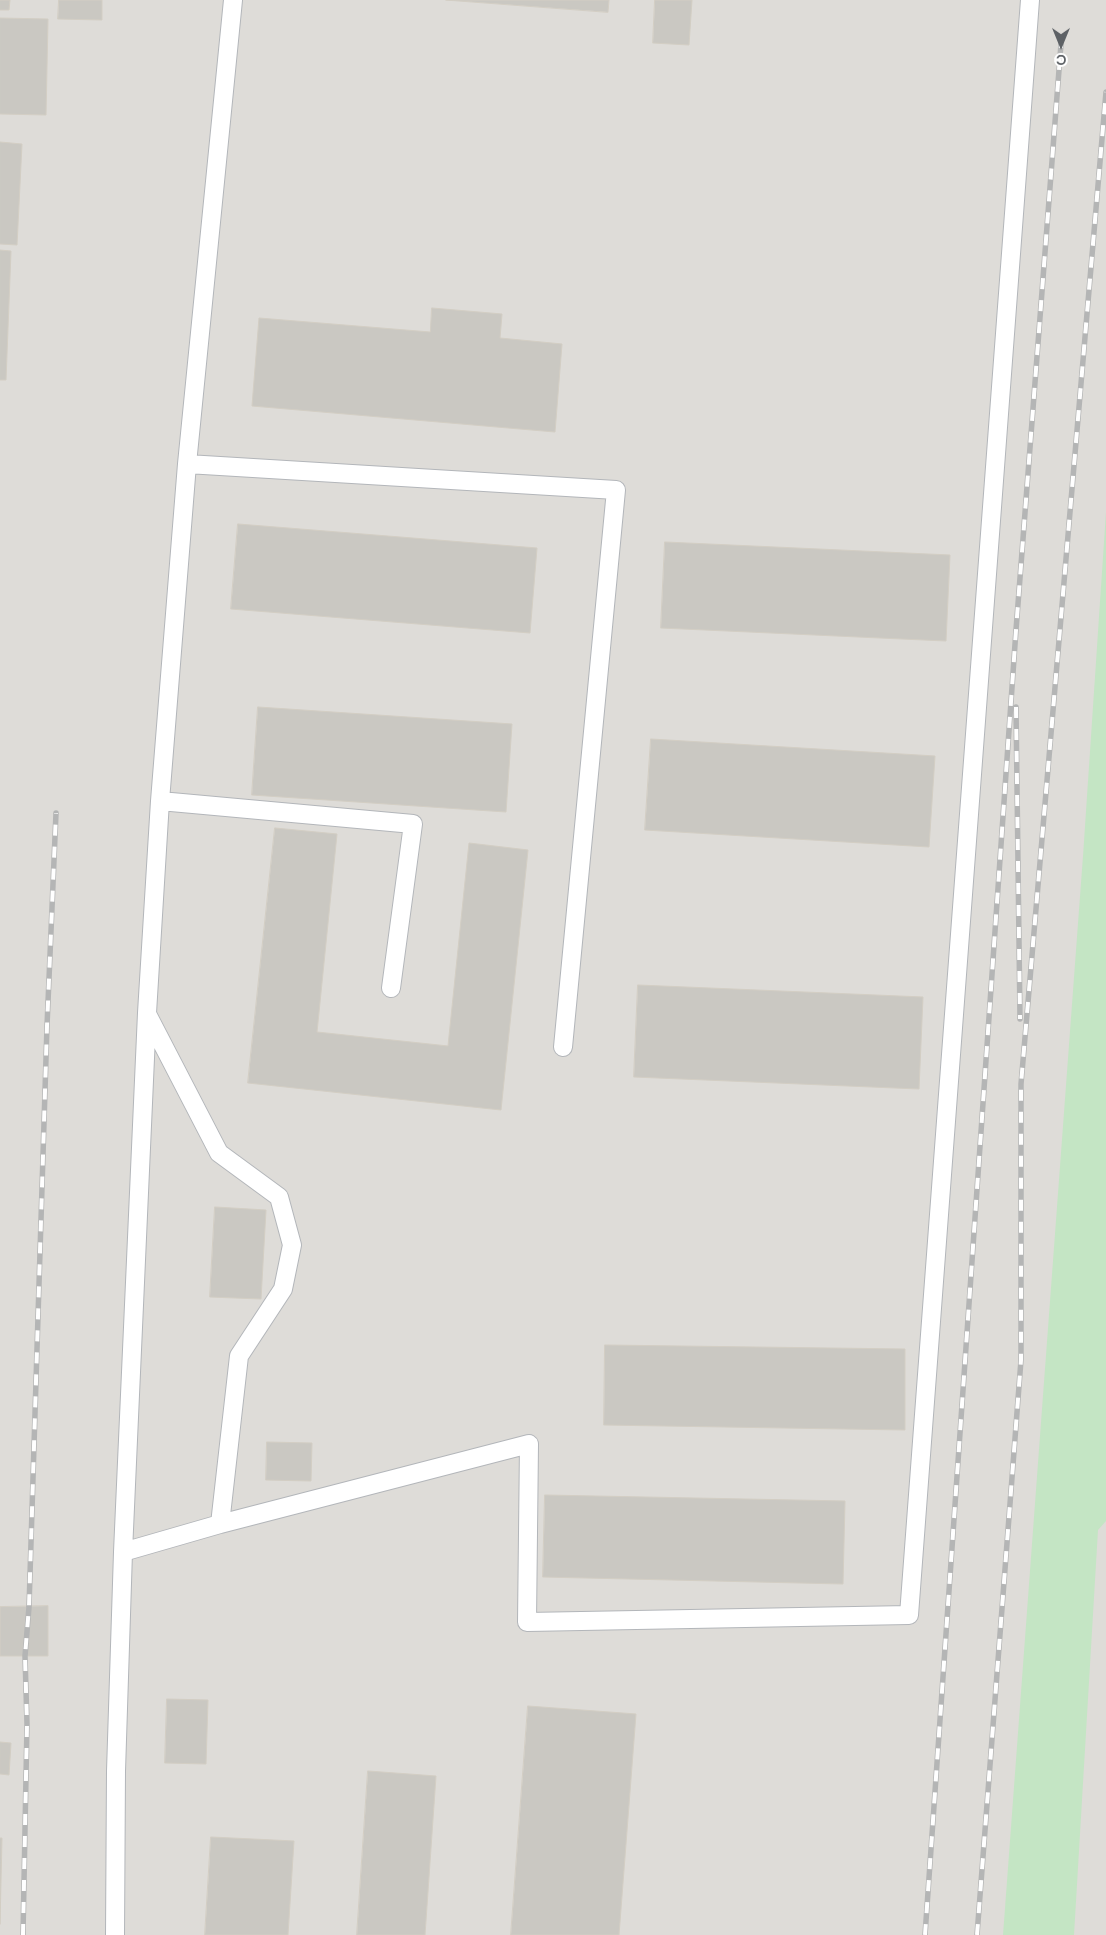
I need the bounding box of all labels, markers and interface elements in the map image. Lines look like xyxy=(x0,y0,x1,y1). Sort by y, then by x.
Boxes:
north arrow xyxy=(1036,20,1086,70)
text: С xyxy=(1056,51,1066,70)

